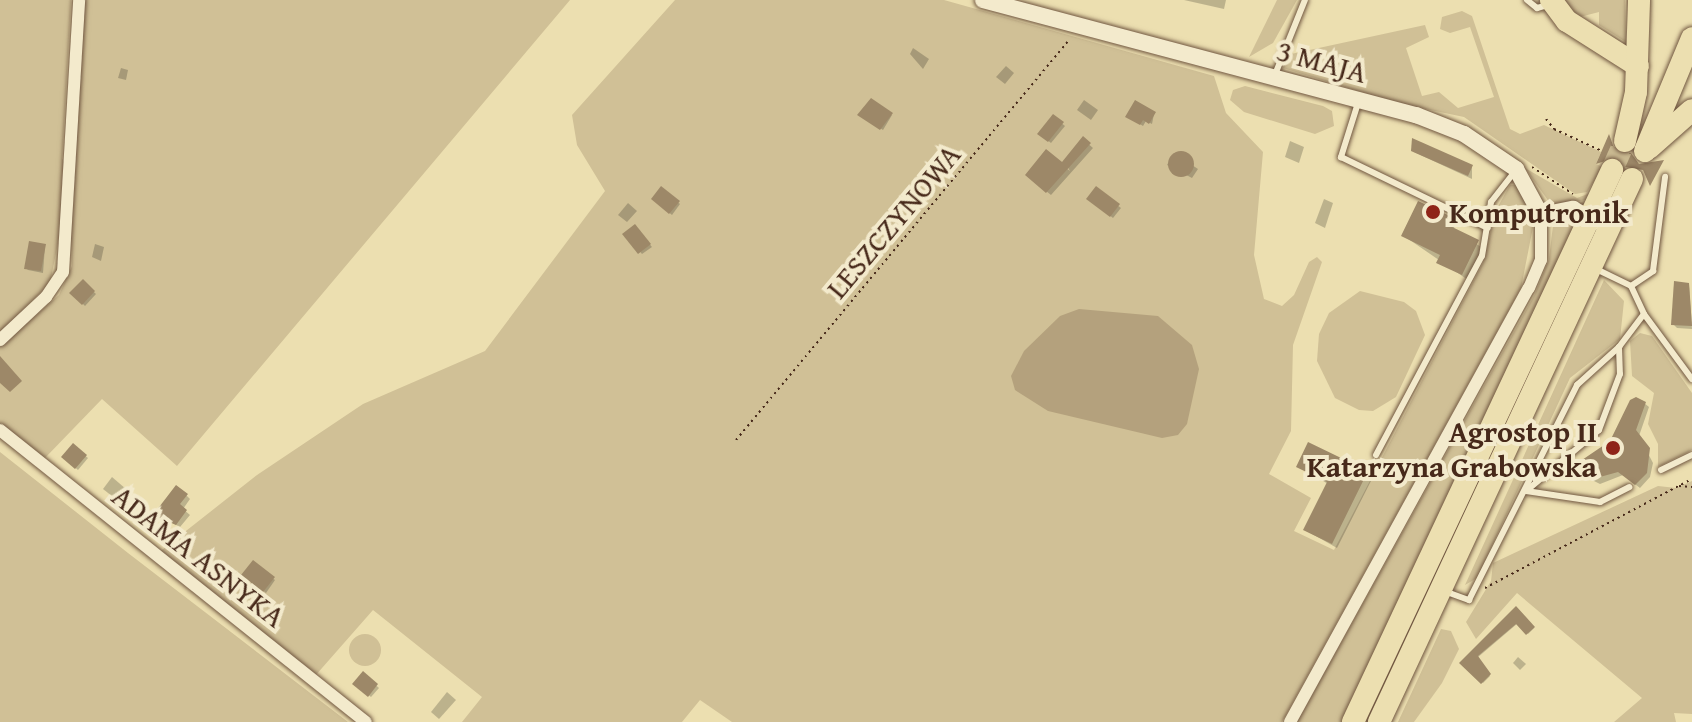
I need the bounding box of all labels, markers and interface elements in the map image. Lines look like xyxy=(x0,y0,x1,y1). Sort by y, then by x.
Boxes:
street label: 3 MAJA xyxy=(1273,32,1371,90)
street label: LESZCZYNOWA xyxy=(818,137,968,305)
place label: Komputronik xyxy=(1449,194,1629,230)
marker: Komputronik xyxy=(1424,203,1442,221)
place label: Agrostop II Katarzyna Grabowska xyxy=(1307,413,1597,484)
marker: Agrostop II Katarzyna Grabowska xyxy=(1604,439,1622,457)
street label: ADAMA ASNYKA xyxy=(105,477,293,635)

